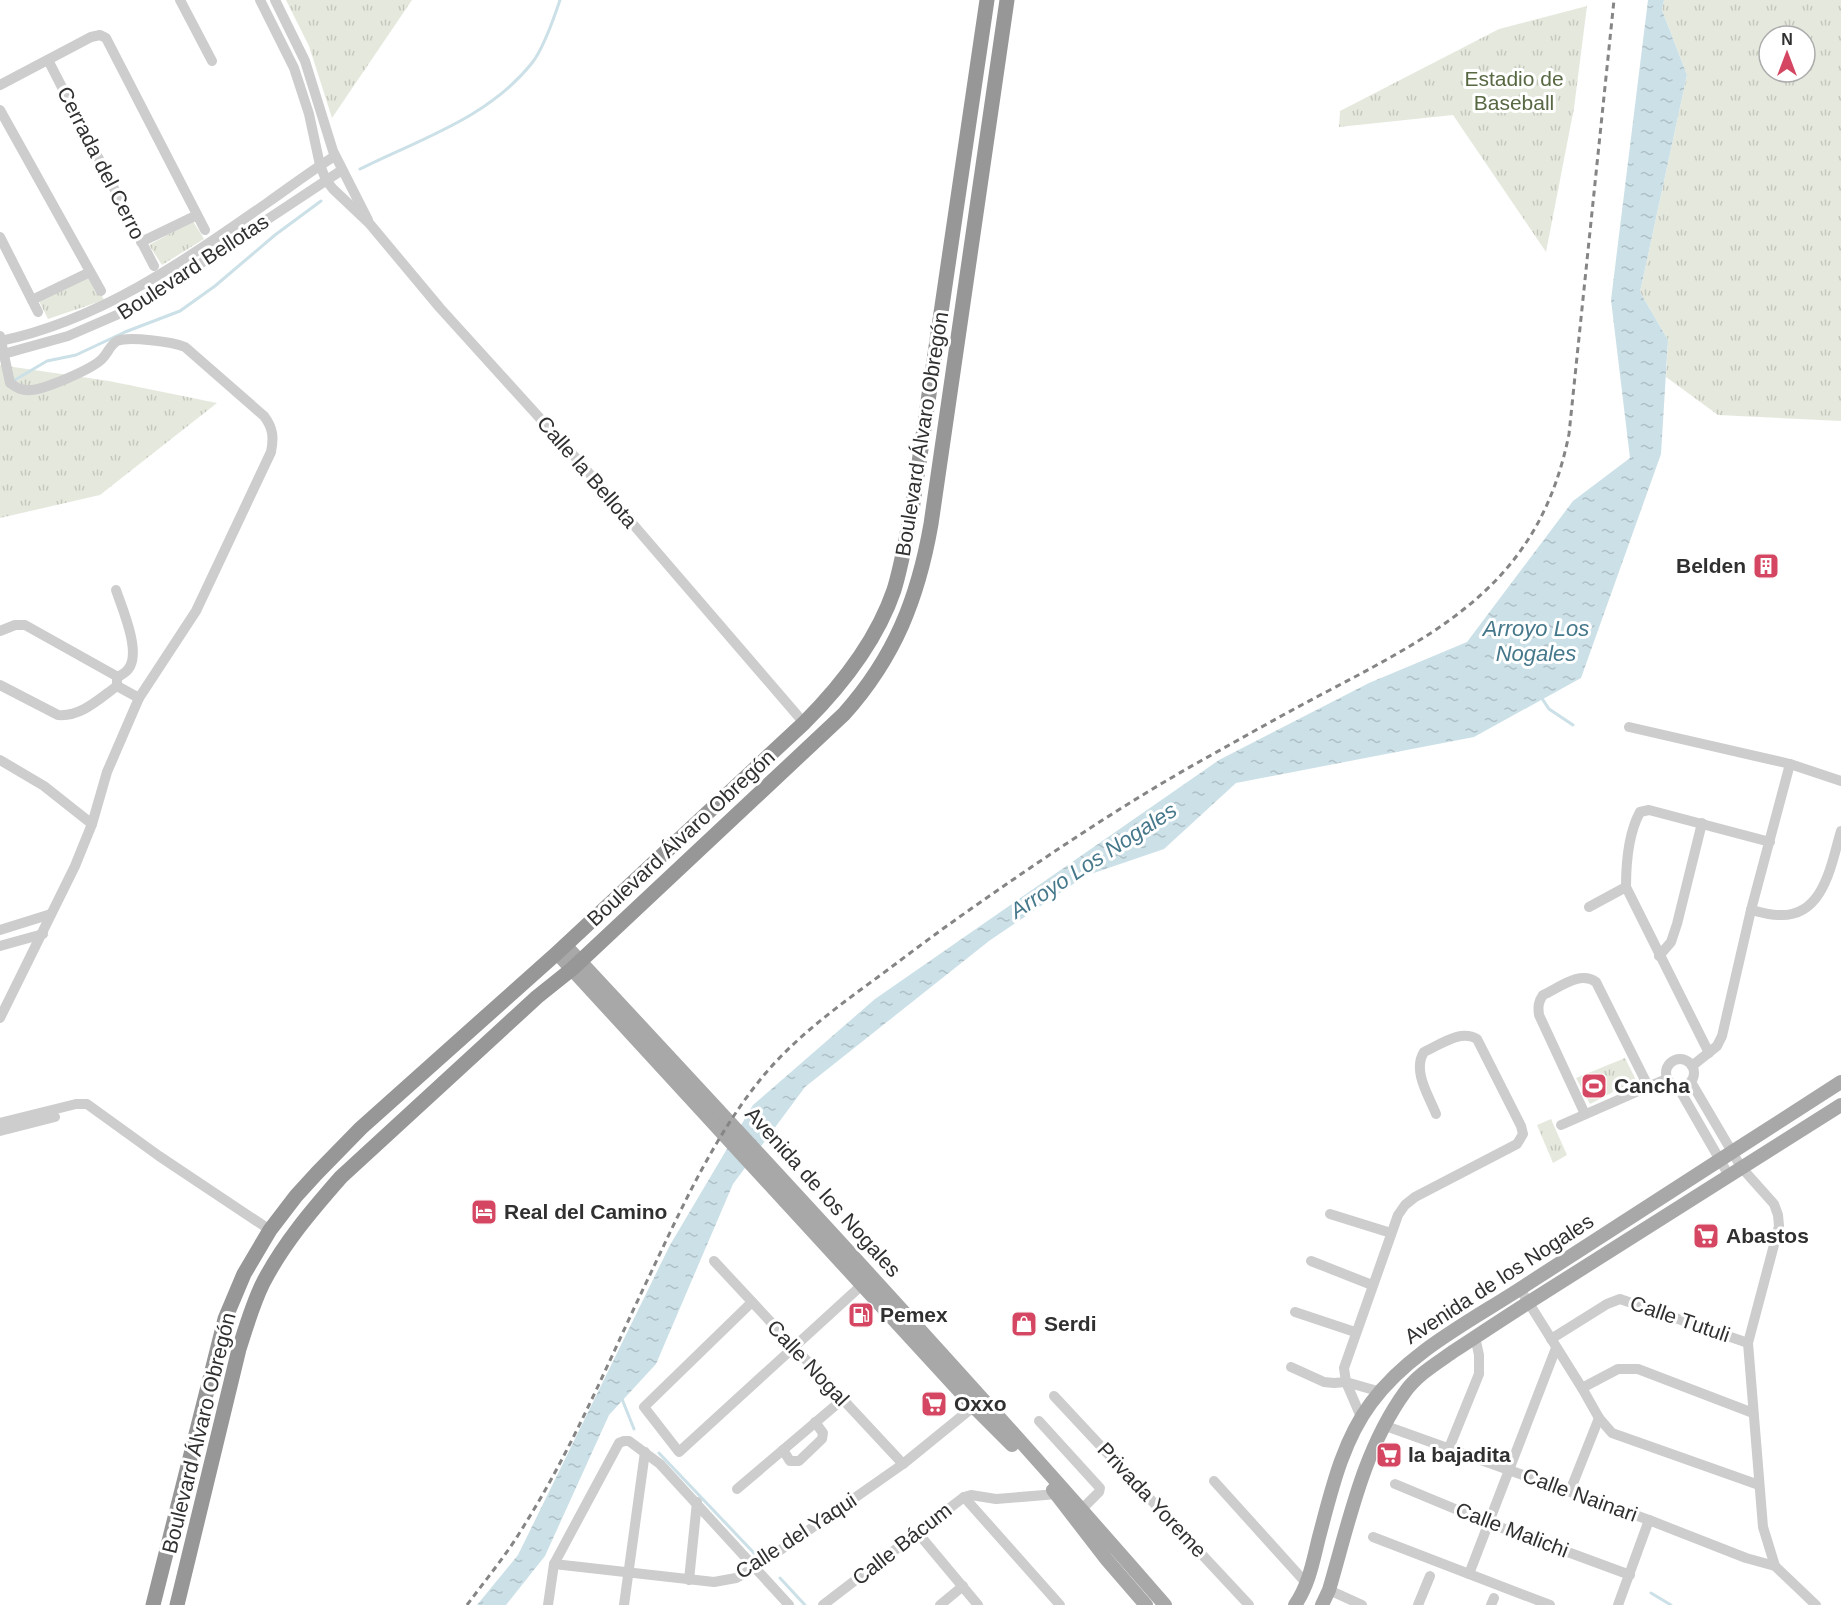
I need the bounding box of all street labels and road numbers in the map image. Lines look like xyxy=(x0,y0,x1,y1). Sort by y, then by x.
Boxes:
street label: Cerrada del Cerro xyxy=(53,83,150,243)
street label: Boulevard Bellotas xyxy=(113,209,272,324)
street label: Boulevard Álvaro Obregón xyxy=(891,310,952,558)
street label: Calle la Bellota xyxy=(533,411,642,532)
street label: Boulevard Álvaro Obregón xyxy=(582,745,779,930)
street label: Avenida de los Nogales xyxy=(741,1102,906,1281)
street label: Avenida de los Nogales xyxy=(1400,1209,1597,1348)
street label: Calle Tutuli xyxy=(1627,1291,1733,1346)
street label: Boulevard Álvaro Obregón xyxy=(157,1310,240,1556)
street label: Calle Nogal xyxy=(763,1315,854,1410)
street label: Privada Yoreme xyxy=(1093,1438,1211,1562)
street label: Calle Nainari xyxy=(1520,1463,1641,1526)
street label: Calle del Yaqui xyxy=(731,1488,860,1583)
street label: Calle Malichi xyxy=(1452,1497,1572,1562)
street label: Calle Bácum xyxy=(848,1498,956,1589)

